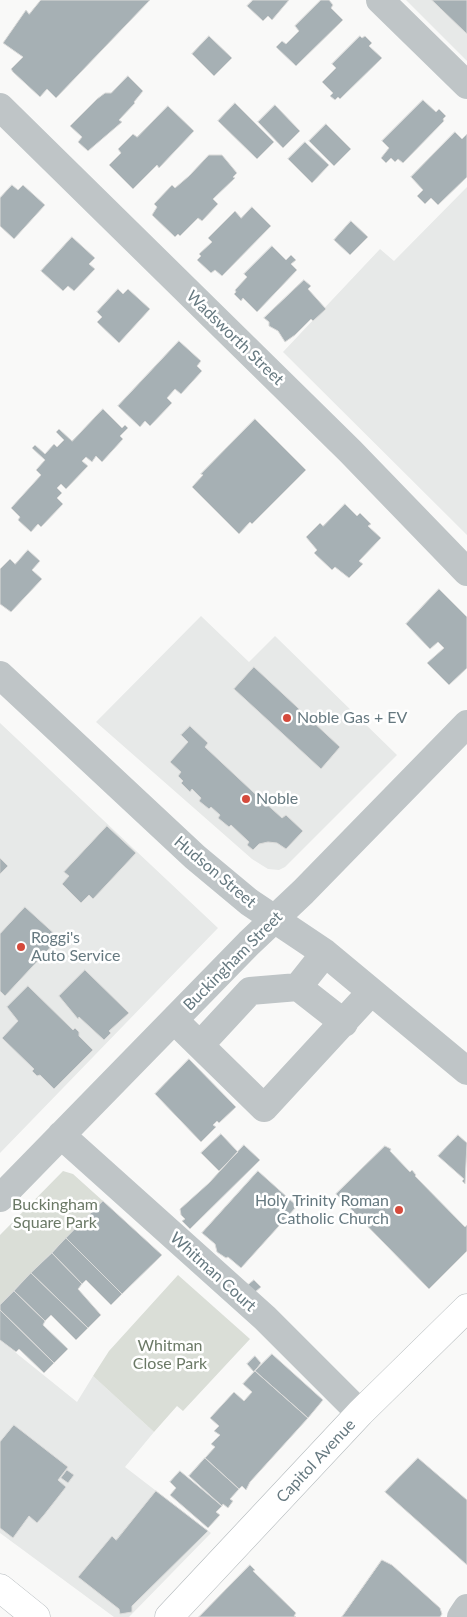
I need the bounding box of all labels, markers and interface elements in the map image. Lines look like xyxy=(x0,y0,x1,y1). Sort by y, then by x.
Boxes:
street label: Wadsworth Street xyxy=(182,287,288,389)
place label: Noble Gas + EV xyxy=(297,708,407,728)
marker: Noble Gas + EV xyxy=(281,712,293,724)
place label: Noble xyxy=(256,789,298,809)
marker: Noble xyxy=(240,793,252,805)
street label: Hudson Street xyxy=(170,832,260,912)
street label: Buckingham Street xyxy=(179,907,287,1015)
place label: Roggi's Auto Service xyxy=(31,928,120,966)
marker: Roggi's Auto Service xyxy=(15,941,27,953)
place label: Holy Trinity Roman Catholic Church xyxy=(255,1191,389,1229)
park label: Buckingham Square Park xyxy=(12,1195,98,1233)
marker: Holy Trinity Roman Catholic Church xyxy=(393,1204,405,1216)
street label: Whitman Court xyxy=(166,1228,260,1316)
park label: Whitman Close Park xyxy=(133,1336,207,1374)
street label: Capitol Avenue xyxy=(272,1415,360,1507)

